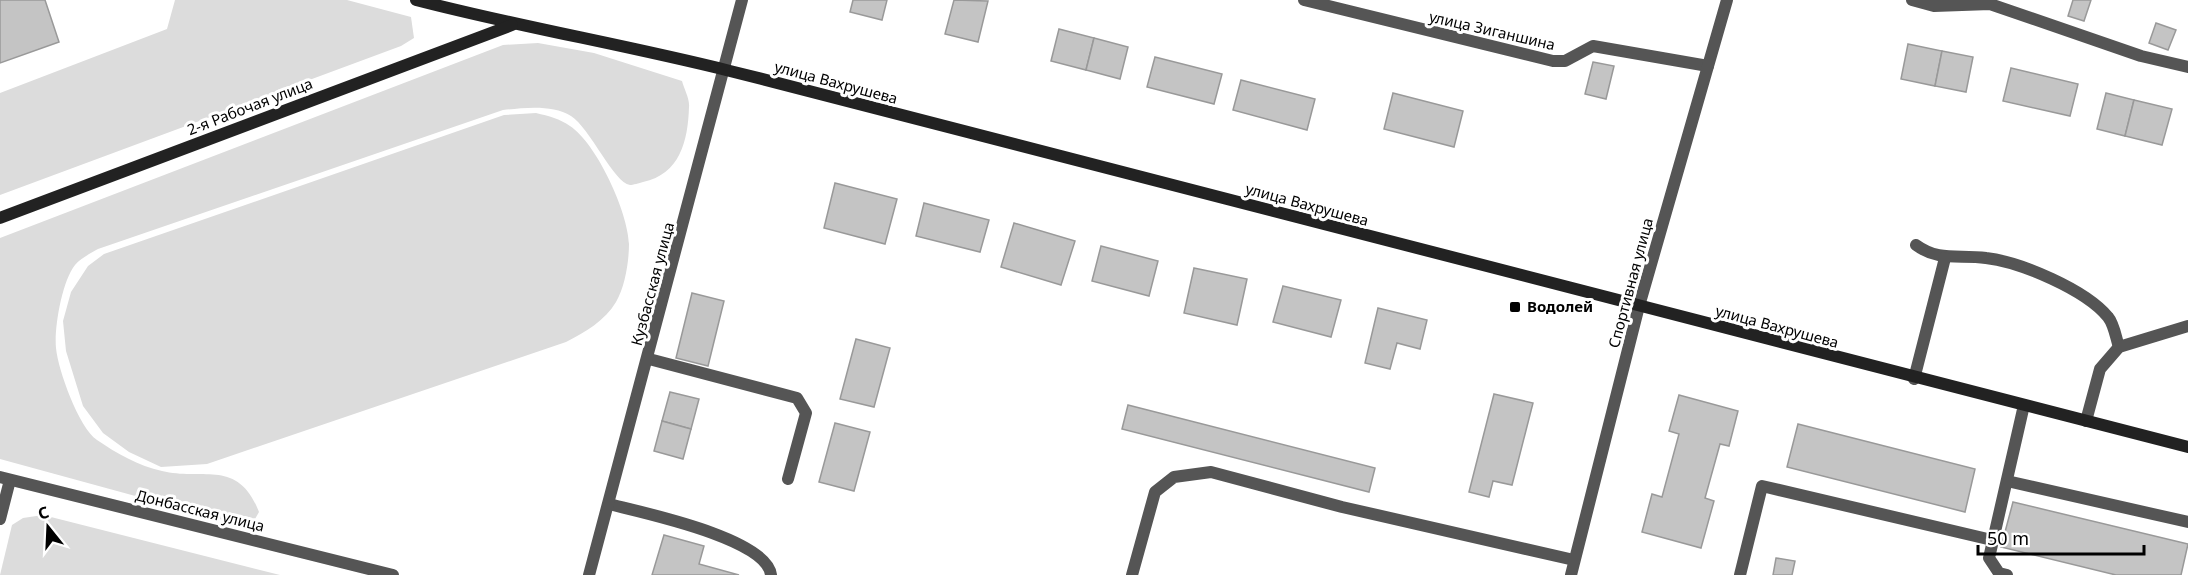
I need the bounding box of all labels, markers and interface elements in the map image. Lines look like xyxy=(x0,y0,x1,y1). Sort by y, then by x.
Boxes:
street label: улица Зиганшина xyxy=(1427,6,1557,54)
street label: улица Вахрушева xyxy=(772,56,900,108)
street label: 2-я Рабочая улица xyxy=(184,73,315,139)
street label: улица Вахрушева xyxy=(1243,178,1371,230)
street label: Спортивная улица xyxy=(1603,215,1657,350)
street label: Кузбасская улица xyxy=(626,220,678,348)
place label: Водолей xyxy=(1527,296,1593,316)
marker: Водолей xyxy=(1508,300,1522,314)
street label: улица Вахрушева xyxy=(1713,300,1841,352)
street label: Донбасская улица xyxy=(134,484,267,536)
north arrow xyxy=(18,497,78,557)
text: С xyxy=(35,501,52,525)
scale bar xyxy=(1978,518,2144,556)
text: 50 m xyxy=(1987,526,2029,550)

